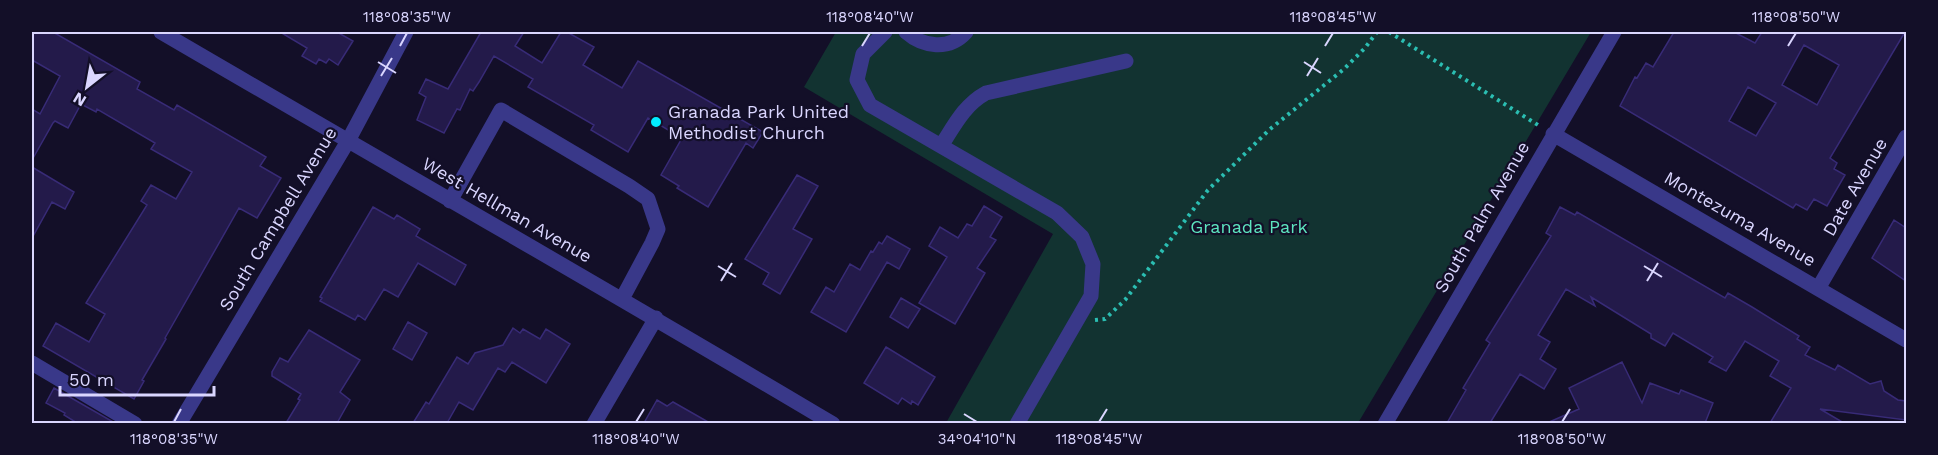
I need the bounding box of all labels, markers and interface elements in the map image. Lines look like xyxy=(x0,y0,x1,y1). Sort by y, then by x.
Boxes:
text: 118°08'35"W xyxy=(363,8,451,26)
text: 118°08'40"W xyxy=(826,8,914,26)
text: 118°08'45"W xyxy=(1290,8,1376,26)
text: 118°08'50"W xyxy=(1752,8,1840,26)
north arrow xyxy=(57,57,117,117)
text: N xyxy=(70,88,90,111)
place label: Granada Park United Methodist Church xyxy=(668,101,849,143)
marker: Granada Park United Methodist Church xyxy=(649,115,663,129)
street label: South Campbell Avenue xyxy=(214,123,341,314)
street label: Date Avenue xyxy=(1818,134,1891,240)
street label: South Palm Avenue xyxy=(1430,137,1533,296)
street label: West Hellman Avenue xyxy=(419,152,596,267)
street label: Montezuma Avenue xyxy=(1661,167,1820,271)
park label: Granada Park xyxy=(1190,216,1308,237)
scale bar xyxy=(60,359,214,397)
text: 50 m xyxy=(69,369,114,390)
text: 118°08'35"W xyxy=(130,430,218,448)
text: 118°08'40"W xyxy=(592,430,680,448)
text: 34°04'10"N xyxy=(938,430,1016,448)
text: 118°08'45"W xyxy=(1056,430,1142,448)
text: 118°08'50"W xyxy=(1518,430,1606,448)

